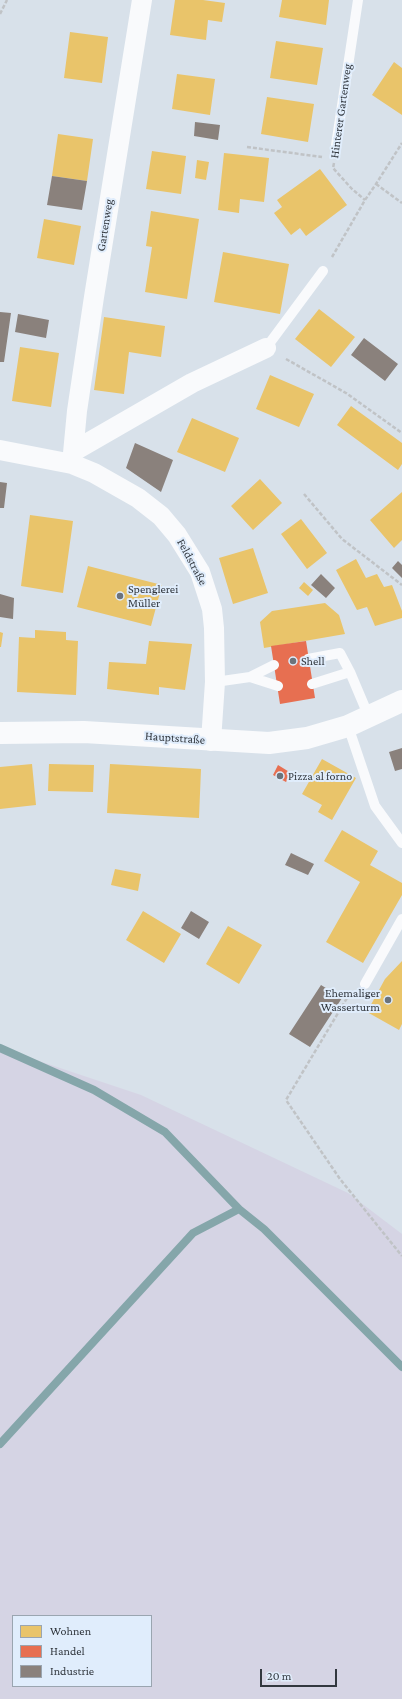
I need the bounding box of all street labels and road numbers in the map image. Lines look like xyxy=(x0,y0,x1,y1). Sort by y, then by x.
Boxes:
street label: Hinterer Gartenweg xyxy=(327,63,355,159)
street label: Gartenweg xyxy=(94,198,116,252)
street label: Feldstraße xyxy=(174,536,210,588)
street label: Hauptstraße xyxy=(144,729,206,747)

